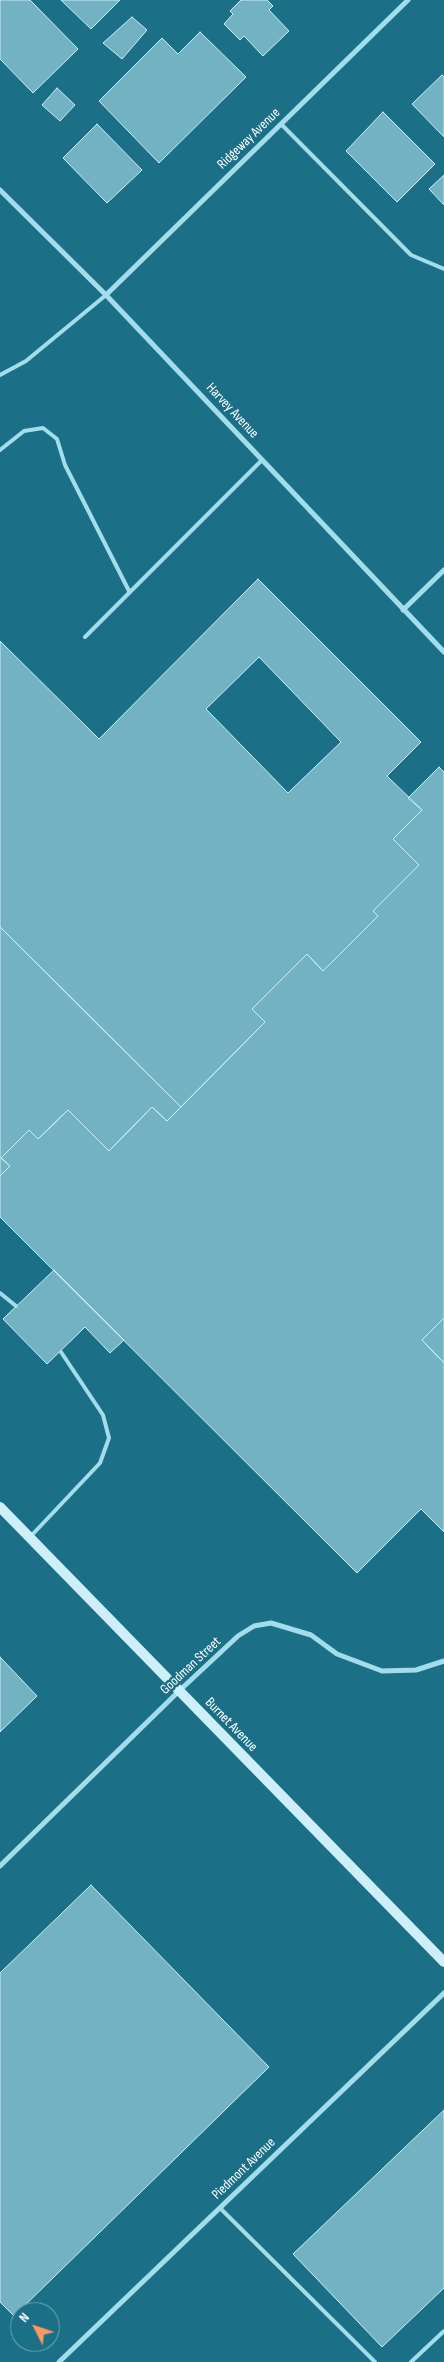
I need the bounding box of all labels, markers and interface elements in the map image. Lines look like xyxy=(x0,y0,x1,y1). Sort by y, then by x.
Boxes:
street label: Ridgeway Avenue xyxy=(214,105,284,173)
street label: Harvey Avenue xyxy=(202,380,262,442)
street label: Goodman Street xyxy=(157,1634,225,1698)
street label: Burnet Avenue xyxy=(201,1695,261,1755)
street label: Piedmont Avenue xyxy=(209,2135,279,2203)
north arrow xyxy=(10,2302,60,2352)
text: N xyxy=(15,2309,33,2326)

